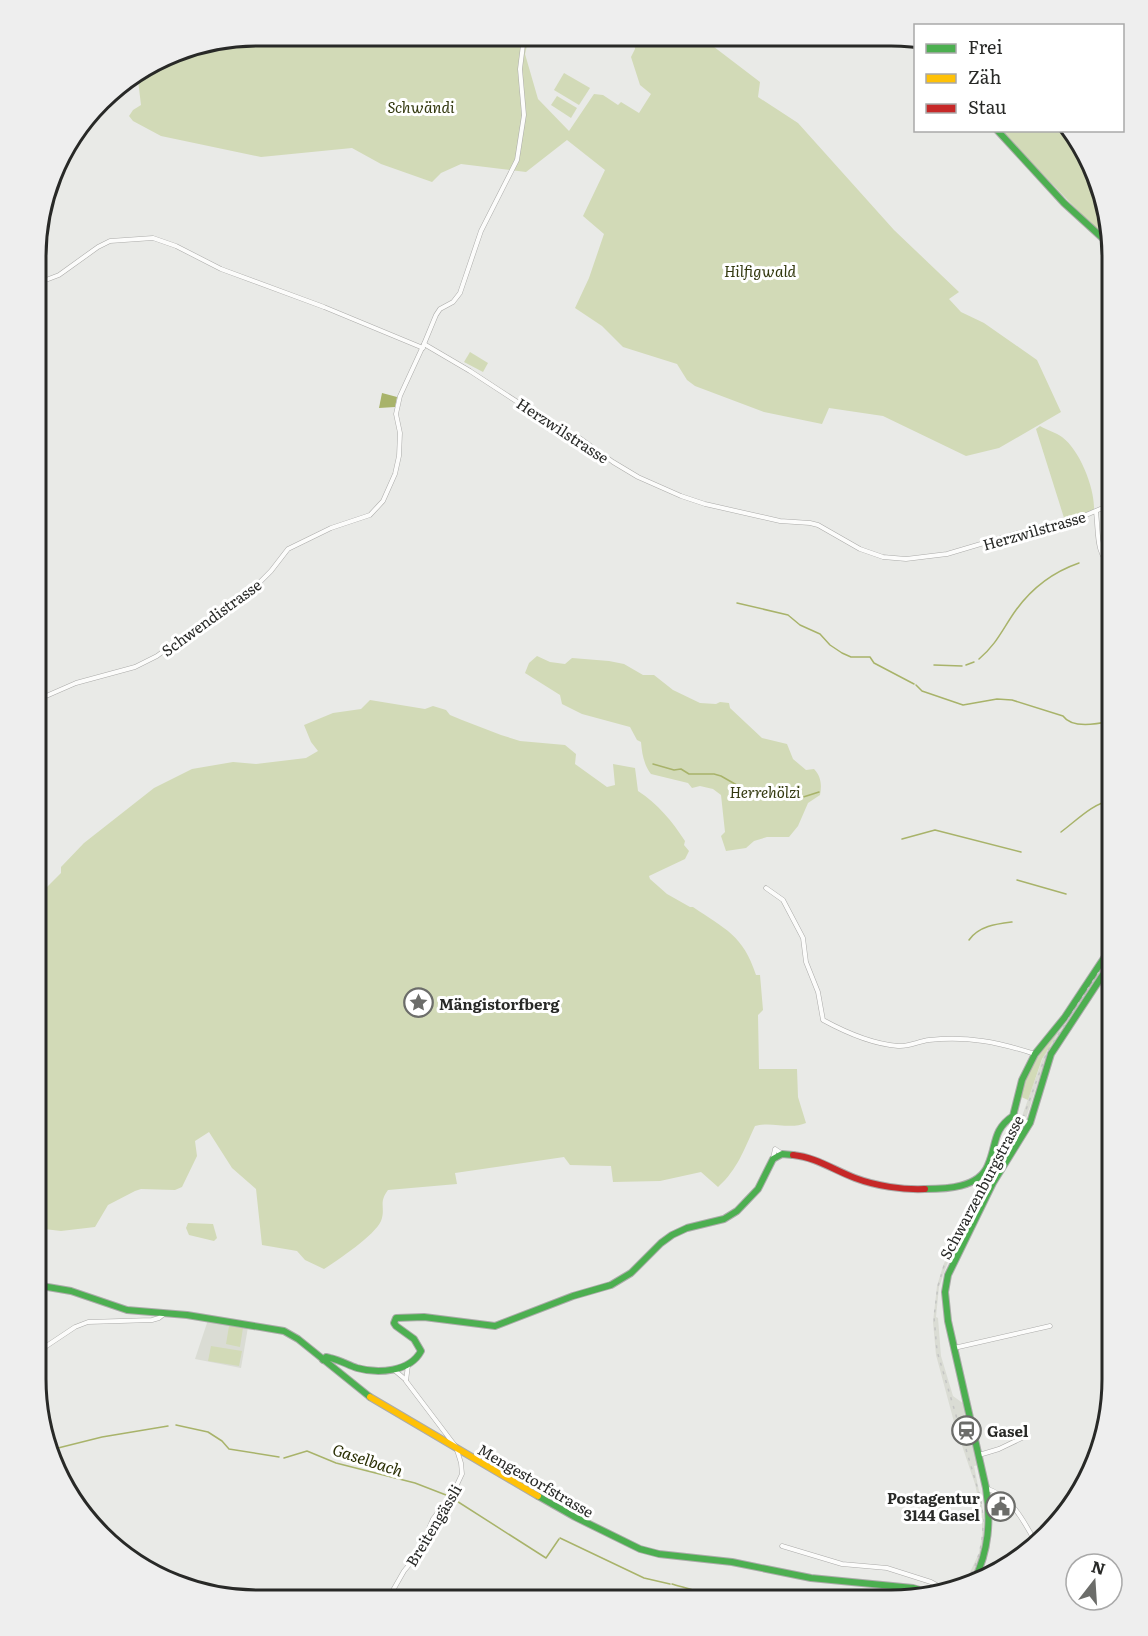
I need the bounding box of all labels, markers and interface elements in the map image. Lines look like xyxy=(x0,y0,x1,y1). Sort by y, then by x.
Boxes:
legend xyxy=(914,24,1124,132)
text: Frei xyxy=(968,33,1002,60)
text: Zäh xyxy=(968,63,1002,90)
text: Stau xyxy=(968,93,1006,120)
park label: Schwändi xyxy=(387,95,455,118)
park label: Hilfigwald xyxy=(724,259,796,282)
street label: Herzwilstrasse xyxy=(512,391,614,469)
street label: Herzwilstrasse xyxy=(980,504,1088,556)
street label: Schwendistrasse xyxy=(156,573,266,661)
park label: Herrehölzi xyxy=(729,780,801,803)
place icon: Mängistorfberg xyxy=(402,987,434,1019)
place label: Mängistorfberg xyxy=(439,992,561,1015)
street label: Schwarzenburgstrasse xyxy=(933,1111,1029,1263)
station icon: Gasel xyxy=(950,1414,982,1446)
place label: Gasel xyxy=(987,1419,1029,1442)
water label: Gaselbach xyxy=(330,1436,407,1482)
street label: Mengestorfstrasse xyxy=(474,1437,599,1523)
street label: Breitengässli xyxy=(399,1479,467,1571)
place label: Postagentur 3144 Gasel xyxy=(887,1486,981,1526)
public building icon: Postagentur 3144 Gasel xyxy=(985,1490,1017,1522)
north arrow xyxy=(1064,1552,1124,1612)
text: N xyxy=(1089,1553,1109,1580)

